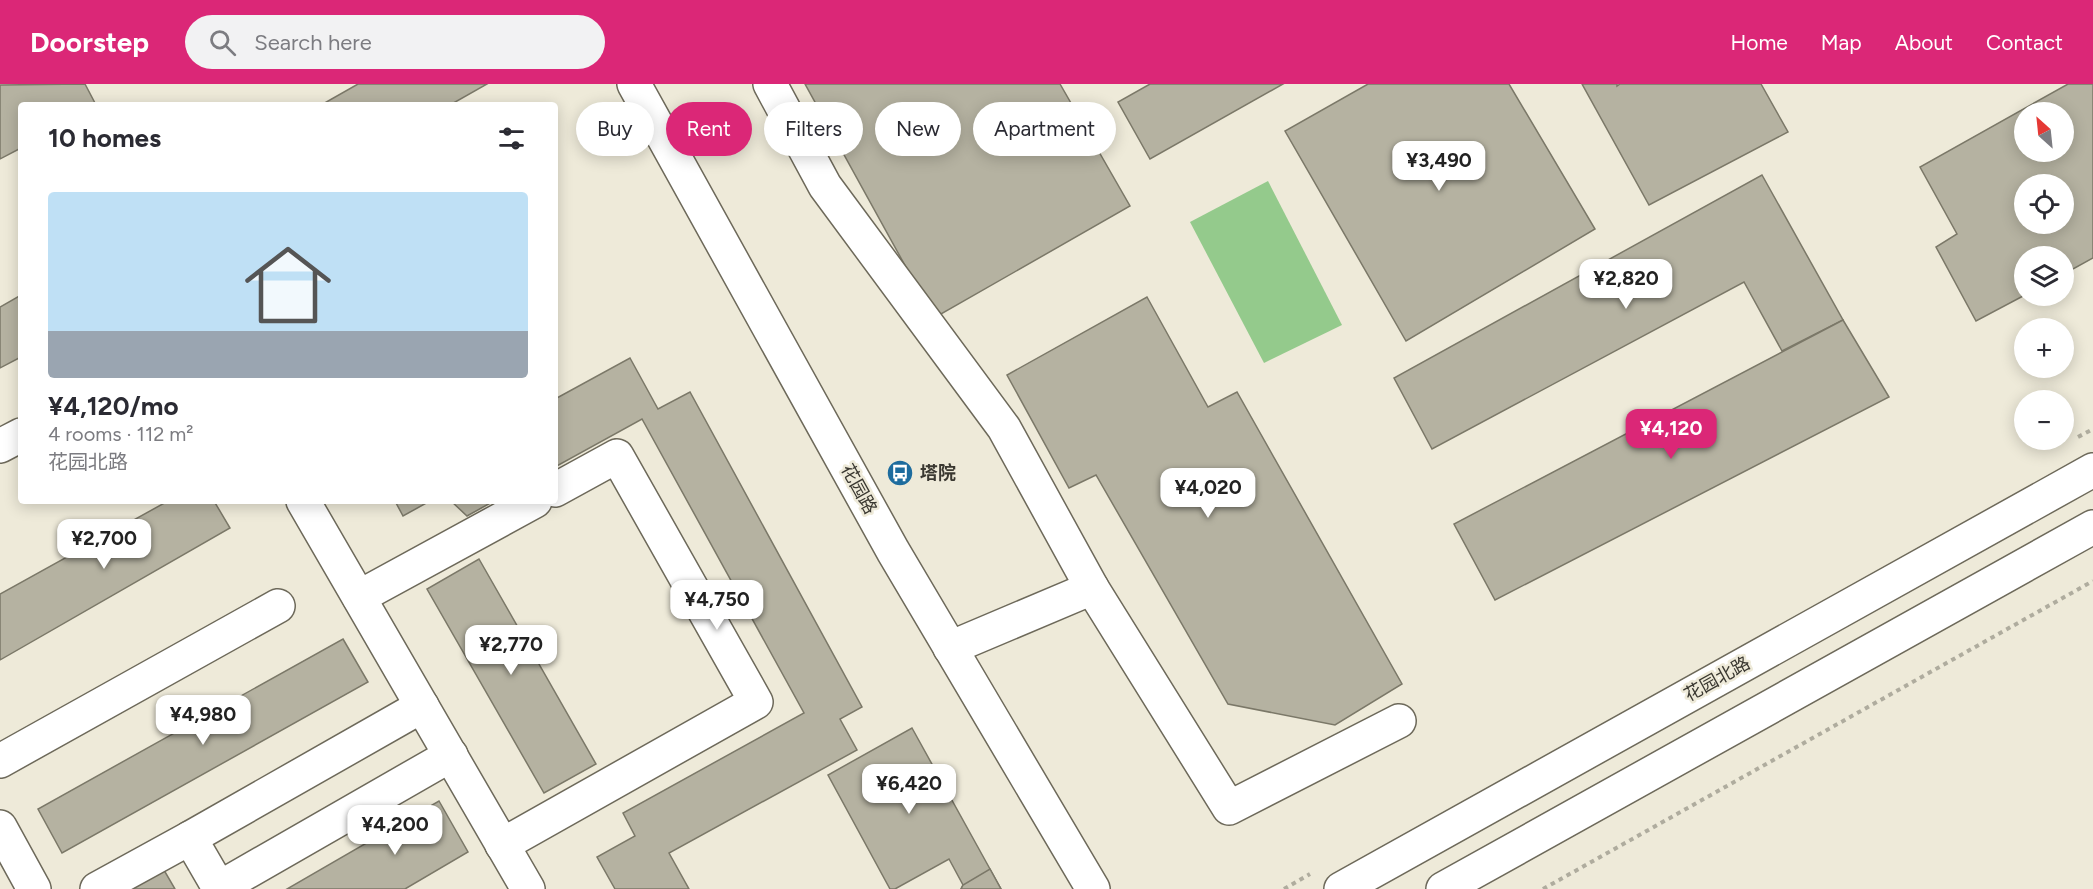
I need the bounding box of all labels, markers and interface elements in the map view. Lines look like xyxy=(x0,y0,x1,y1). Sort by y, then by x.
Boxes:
search box xyxy=(185,15,605,69)
text: Doorstep xyxy=(30,25,149,59)
icon: search xyxy=(206,26,239,59)
text: Search here xyxy=(254,29,372,56)
text: Home xyxy=(1731,30,1788,55)
text: Map xyxy=(1821,30,1862,55)
text: About xyxy=(1895,30,1953,55)
text: Contact xyxy=(1986,30,2063,55)
chip: Buy xyxy=(576,102,654,156)
chip: Rent xyxy=(666,102,752,156)
chip: Filters xyxy=(764,102,863,156)
chip: New xyxy=(875,102,961,156)
chip: Apartment xyxy=(973,102,1116,156)
north arrow xyxy=(2014,102,2074,162)
map controls xyxy=(2014,102,2074,450)
text: 10 homes xyxy=(48,122,161,154)
icon: filters xyxy=(495,122,528,155)
pin: ¥3,490 xyxy=(1390,141,1488,192)
text: ¥3,490 xyxy=(1406,148,1472,172)
button: locate xyxy=(2014,174,2074,234)
icon: home xyxy=(234,231,342,339)
button: layers xyxy=(2014,246,2074,306)
pin: ¥2,820 xyxy=(1577,259,1675,310)
text: ¥2,820 xyxy=(1593,266,1659,290)
button: + xyxy=(2014,318,2074,378)
text: ¥4,120/mo xyxy=(48,390,179,422)
button: − xyxy=(2014,390,2074,450)
pin: ¥4,120 xyxy=(1622,409,1720,460)
text: ¥4,120 xyxy=(1640,416,1702,440)
text: 4 rooms · 112 m² xyxy=(48,422,194,446)
text: 花园北路 xyxy=(48,450,128,474)
bus stop icon: 塔院 xyxy=(885,458,915,488)
street label: 花园路 xyxy=(836,460,882,518)
place label: 塔院 xyxy=(920,462,956,484)
pin: ¥4,020 xyxy=(1159,468,1257,519)
text: ¥4,020 xyxy=(1174,475,1242,499)
pin: ¥2,700 xyxy=(55,519,153,570)
text: ¥2,700 xyxy=(71,526,137,550)
pin: ¥4,750 xyxy=(668,580,766,631)
text: ¥4,750 xyxy=(684,587,750,611)
pin: ¥2,770 xyxy=(462,625,560,676)
text: ¥2,770 xyxy=(479,632,543,656)
street label: 花园北路 xyxy=(1680,652,1754,706)
pin: ¥4,980 xyxy=(154,695,252,746)
text: ¥4,980 xyxy=(170,702,236,726)
pin: ¥6,420 xyxy=(860,764,958,815)
text: ¥6,420 xyxy=(876,771,942,795)
pin: ¥4,200 xyxy=(346,805,444,856)
text: ¥4,200 xyxy=(361,812,429,836)

